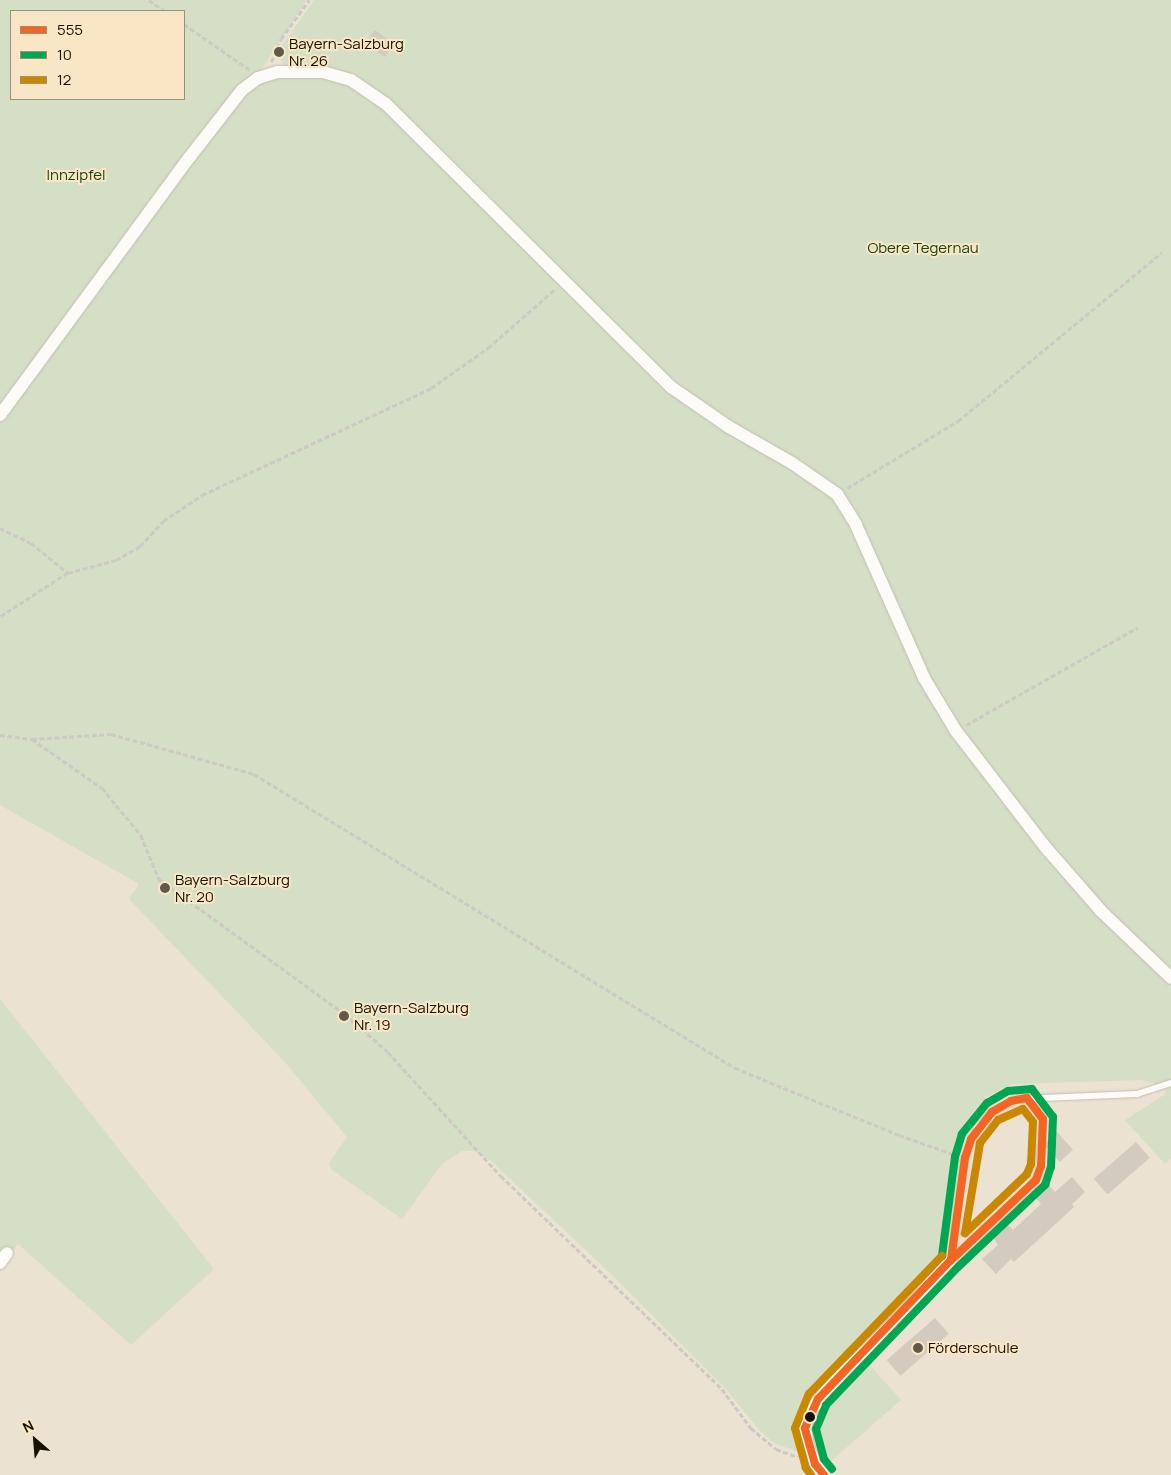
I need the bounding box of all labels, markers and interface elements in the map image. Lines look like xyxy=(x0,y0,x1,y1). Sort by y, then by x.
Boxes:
legend xyxy=(10,10,185,100)
text: 555 xyxy=(57,19,83,40)
place label: Bayern-Salzburg Nr. 26 xyxy=(289,34,404,69)
text: 10 xyxy=(57,44,72,65)
marker: Bayern-Salzburg Nr. 26 xyxy=(273,46,285,58)
text: 12 xyxy=(57,69,71,90)
park label: Innzipfel xyxy=(47,166,105,184)
park label: Obere Tegernau xyxy=(867,239,979,257)
place label: Bayern-Salzburg Nr. 20 xyxy=(175,870,290,905)
marker: Bayern-Salzburg Nr. 20 xyxy=(159,882,171,894)
place label: Bayern-Salzburg Nr. 19 xyxy=(354,998,469,1033)
marker: Bayern-Salzburg Nr. 19 xyxy=(338,1010,350,1022)
place label: Förderschule xyxy=(928,1339,1018,1357)
marker: Förderschule xyxy=(912,1342,924,1354)
unlabelled marker xyxy=(805,1412,815,1422)
north arrow xyxy=(10,1415,60,1465)
text: N xyxy=(19,1415,37,1437)

